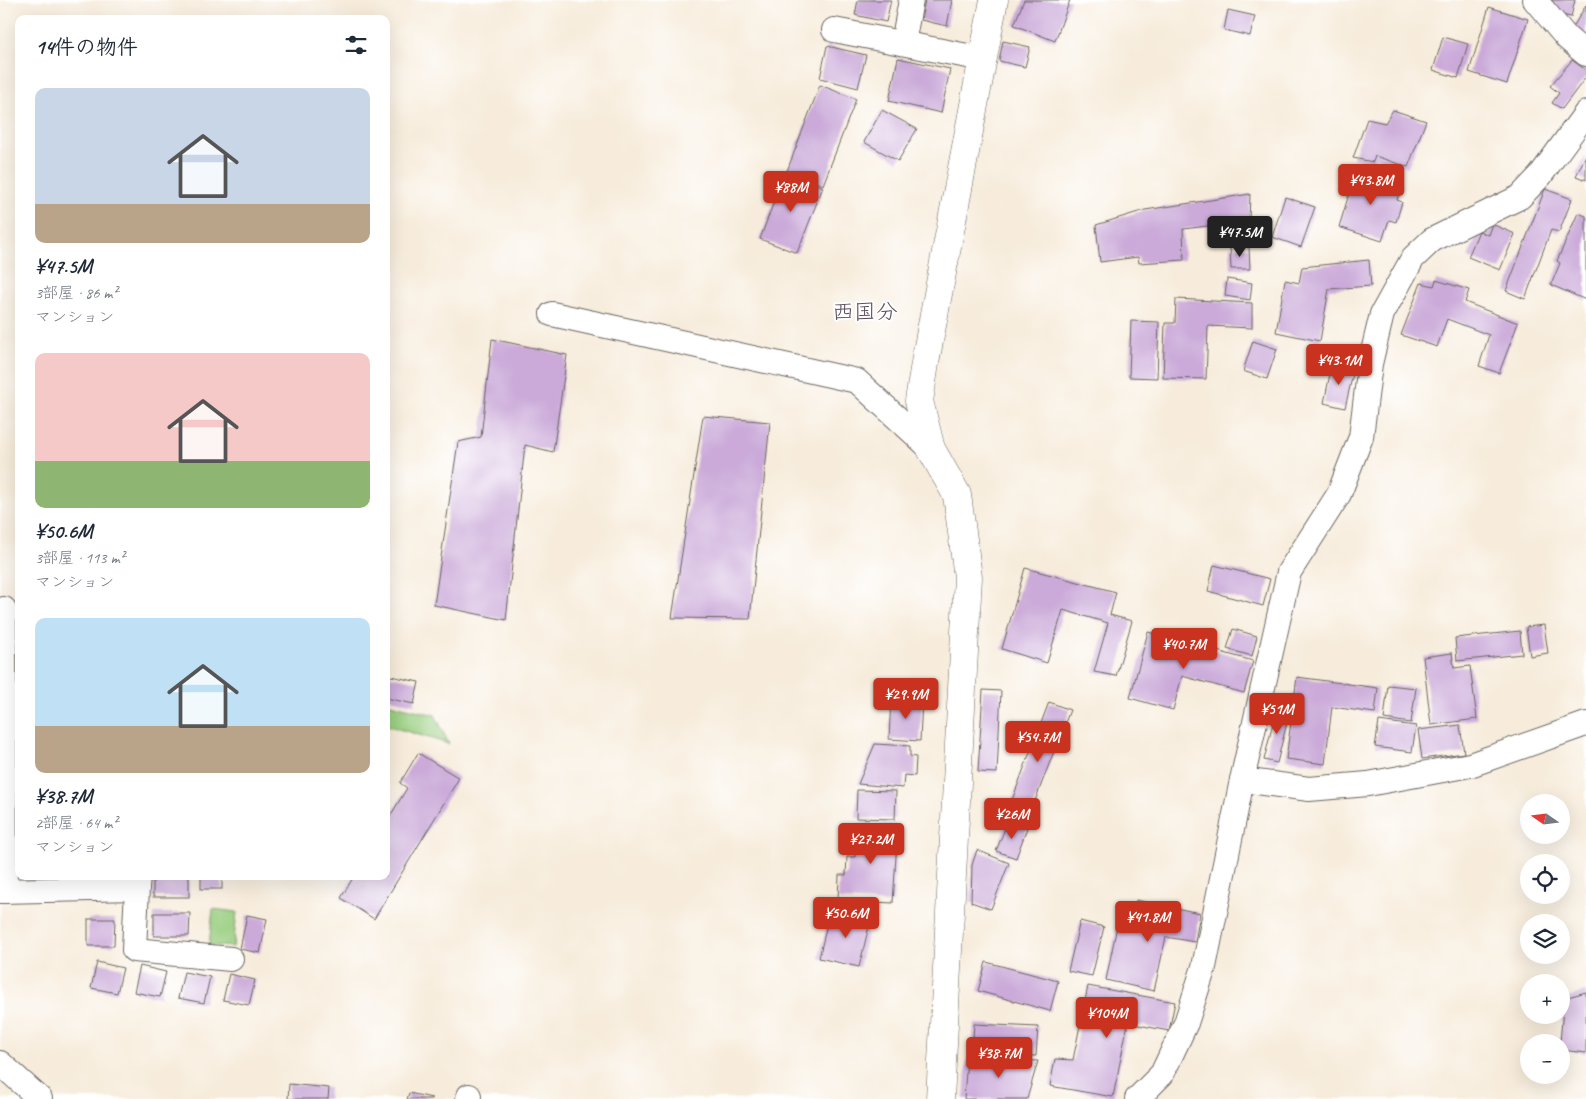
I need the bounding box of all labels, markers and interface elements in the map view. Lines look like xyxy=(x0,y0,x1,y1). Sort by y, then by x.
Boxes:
icon: filters xyxy=(342,31,370,59)
text: 14件の物件 xyxy=(35,34,138,60)
icon: home xyxy=(158,121,248,211)
pin: ¥43.8M xyxy=(1330,164,1412,206)
pin: ¥88M xyxy=(761,170,821,213)
text: ¥43.8M xyxy=(1349,170,1393,190)
text: ¥88M xyxy=(774,177,808,197)
pin: ¥47.5M xyxy=(1199,216,1281,258)
text: ¥47.5M xyxy=(1218,222,1262,242)
text: ¥47.5M xyxy=(35,253,92,279)
text: 3部屋 · 86 m² xyxy=(35,283,117,303)
district label: 西国分 xyxy=(832,298,898,326)
text: マンション xyxy=(35,307,114,327)
pin: ¥43.1M xyxy=(1298,344,1380,386)
text: ¥43.1M xyxy=(1317,350,1361,370)
icon: home xyxy=(158,386,248,476)
text: ¥50.6M xyxy=(35,518,92,544)
text: 3部屋 · 113 m² xyxy=(35,548,125,568)
text: マンション xyxy=(35,572,114,592)
pin: ¥40.7M xyxy=(1143,628,1225,670)
text: ¥40.7M xyxy=(1162,634,1206,654)
icon: home xyxy=(158,651,248,741)
pin: ¥29.9M xyxy=(865,678,947,720)
text: ¥29.9M xyxy=(884,684,928,704)
pin: ¥51M xyxy=(1247,692,1307,735)
text: ¥51M xyxy=(1260,699,1294,719)
pin: ¥54.7M xyxy=(997,720,1079,763)
text: ¥54.7M xyxy=(1016,727,1060,747)
text: ¥38.7M xyxy=(35,783,92,809)
north arrow xyxy=(1520,794,1570,844)
map controls xyxy=(1520,794,1570,1084)
pin: ¥26M xyxy=(982,798,1042,840)
text: ¥26M xyxy=(995,804,1029,824)
text: 2部屋 · 64 m² xyxy=(35,813,117,833)
pin: ¥27.2M xyxy=(830,822,912,865)
text: ¥27.2M xyxy=(849,829,893,849)
text: マンション xyxy=(35,837,114,857)
button: locate xyxy=(1520,854,1570,904)
pin: ¥50.6M xyxy=(805,896,887,939)
pin: ¥41.8M xyxy=(1107,900,1189,943)
text: ¥50.6M xyxy=(824,903,868,923)
text: ¥41.8M xyxy=(1126,907,1170,927)
button: layers xyxy=(1520,914,1570,964)
button: + xyxy=(1520,974,1570,1024)
pin: ¥104M xyxy=(1072,996,1142,1039)
text: ¥104M xyxy=(1087,1003,1127,1023)
button: − xyxy=(1520,1034,1570,1084)
pin: ¥38.7M xyxy=(958,1036,1040,1079)
text: ¥38.7M xyxy=(977,1043,1021,1063)

